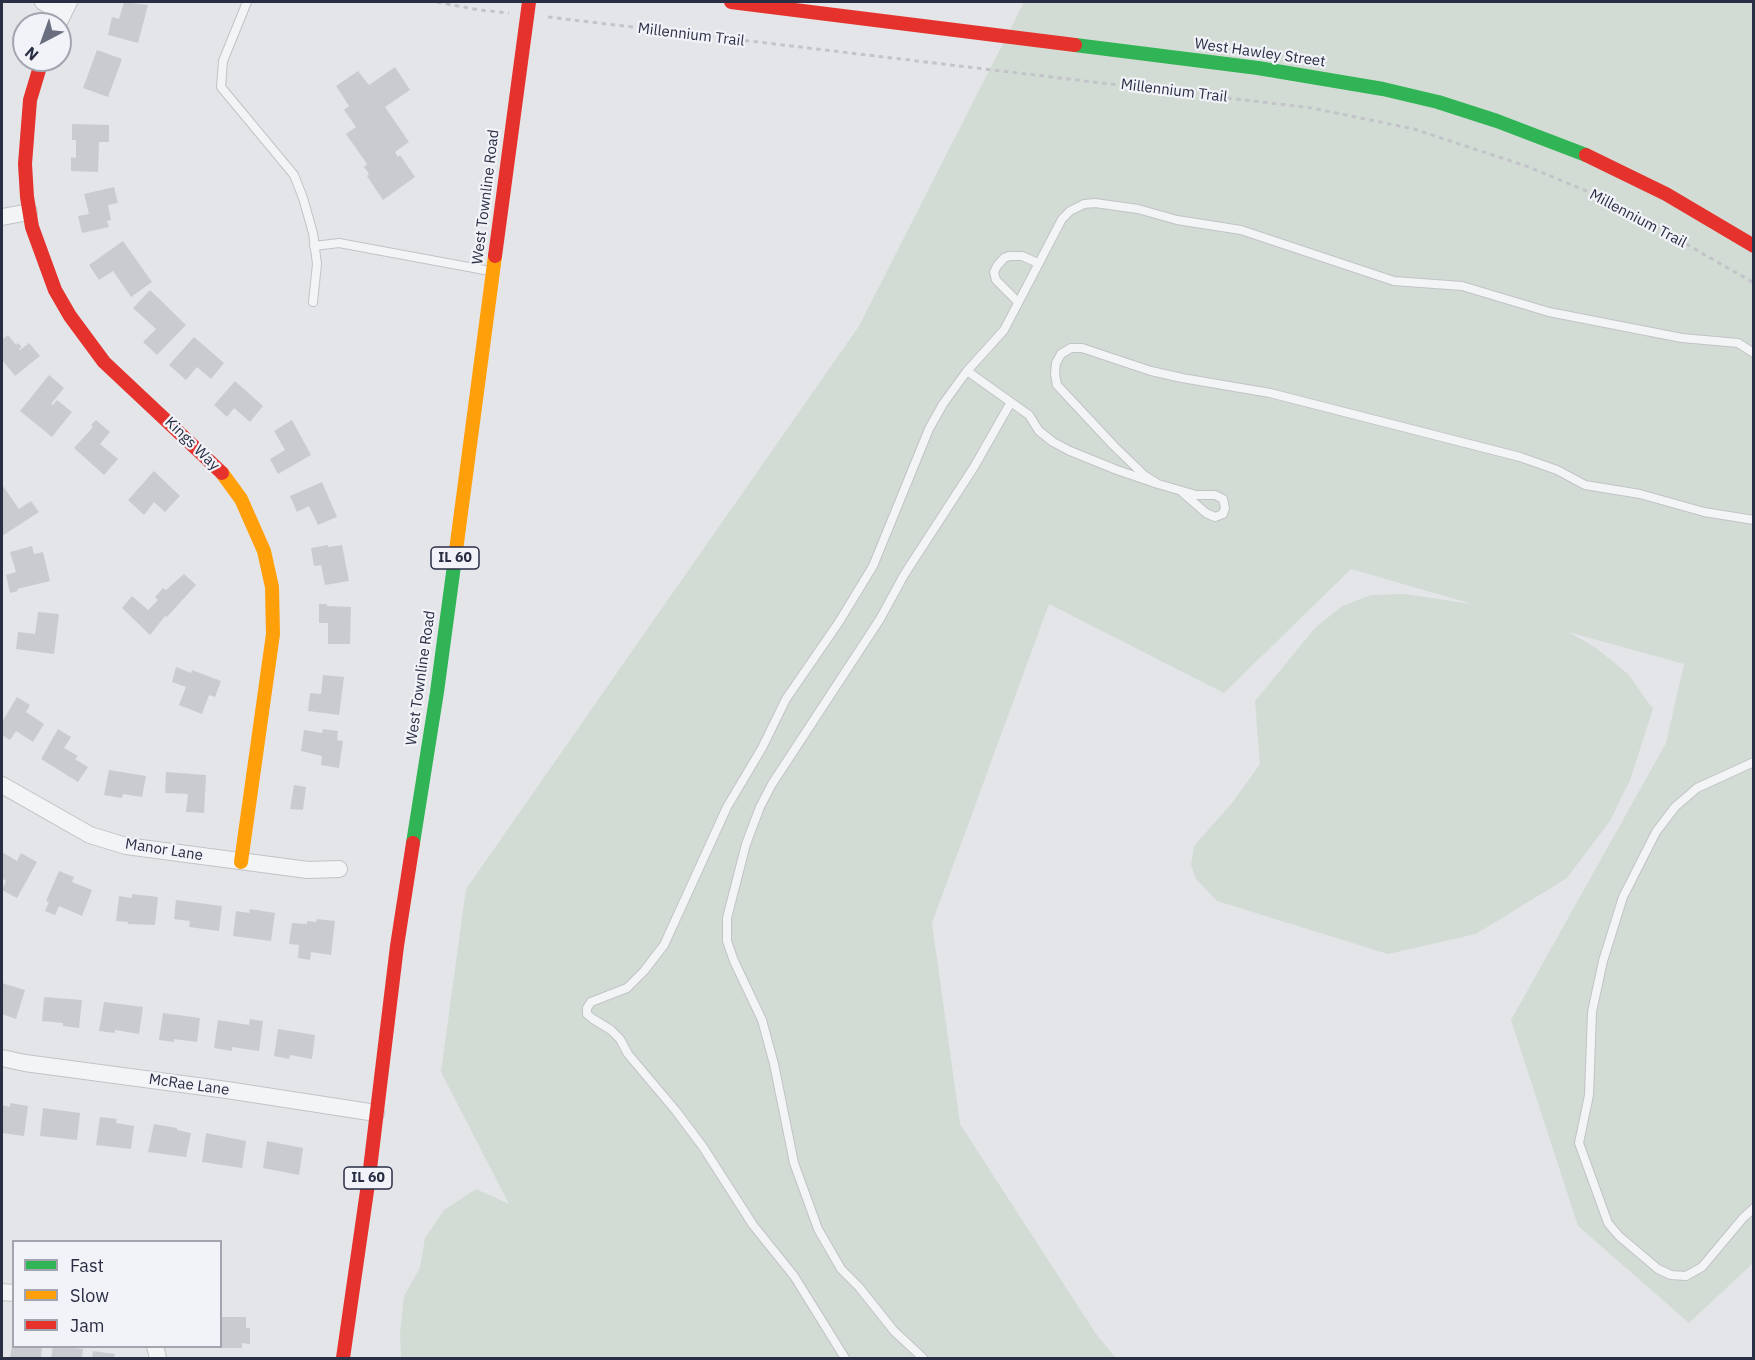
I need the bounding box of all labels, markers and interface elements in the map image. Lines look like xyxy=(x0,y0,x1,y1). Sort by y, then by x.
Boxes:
north arrow xyxy=(12,12,72,72)
street label: Millennium Trail xyxy=(637,20,745,50)
street label: West Hawley Street xyxy=(1193,35,1327,71)
text: N xyxy=(21,43,42,65)
street label: Millennium Trail xyxy=(1120,76,1228,106)
street label: West Townline Road xyxy=(469,128,503,266)
street label: Millennium Trail xyxy=(1586,186,1690,252)
street label: Kings Way xyxy=(161,413,223,475)
road number: IL 60 xyxy=(431,547,479,569)
street label: West Townline Road xyxy=(403,609,439,747)
street label: Manor Lane xyxy=(124,835,204,865)
street label: McRae Lane xyxy=(148,1070,230,1100)
road number: IL 60 xyxy=(344,1167,392,1189)
legend xyxy=(12,1240,222,1348)
text: Fast xyxy=(70,1254,104,1277)
text: Slow xyxy=(70,1284,109,1307)
text: Jam xyxy=(70,1314,105,1337)

